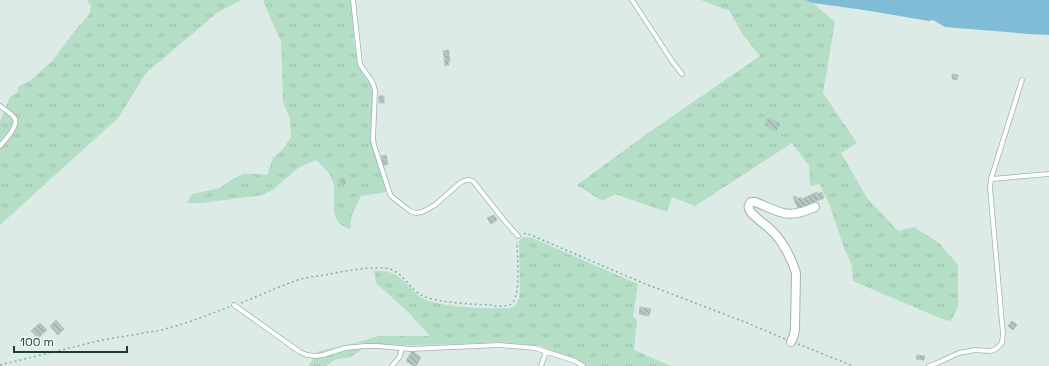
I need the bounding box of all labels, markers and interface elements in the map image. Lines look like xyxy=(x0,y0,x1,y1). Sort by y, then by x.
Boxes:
scale bar xyxy=(14,328,127,354)
text: 100 m xyxy=(20,334,54,350)

